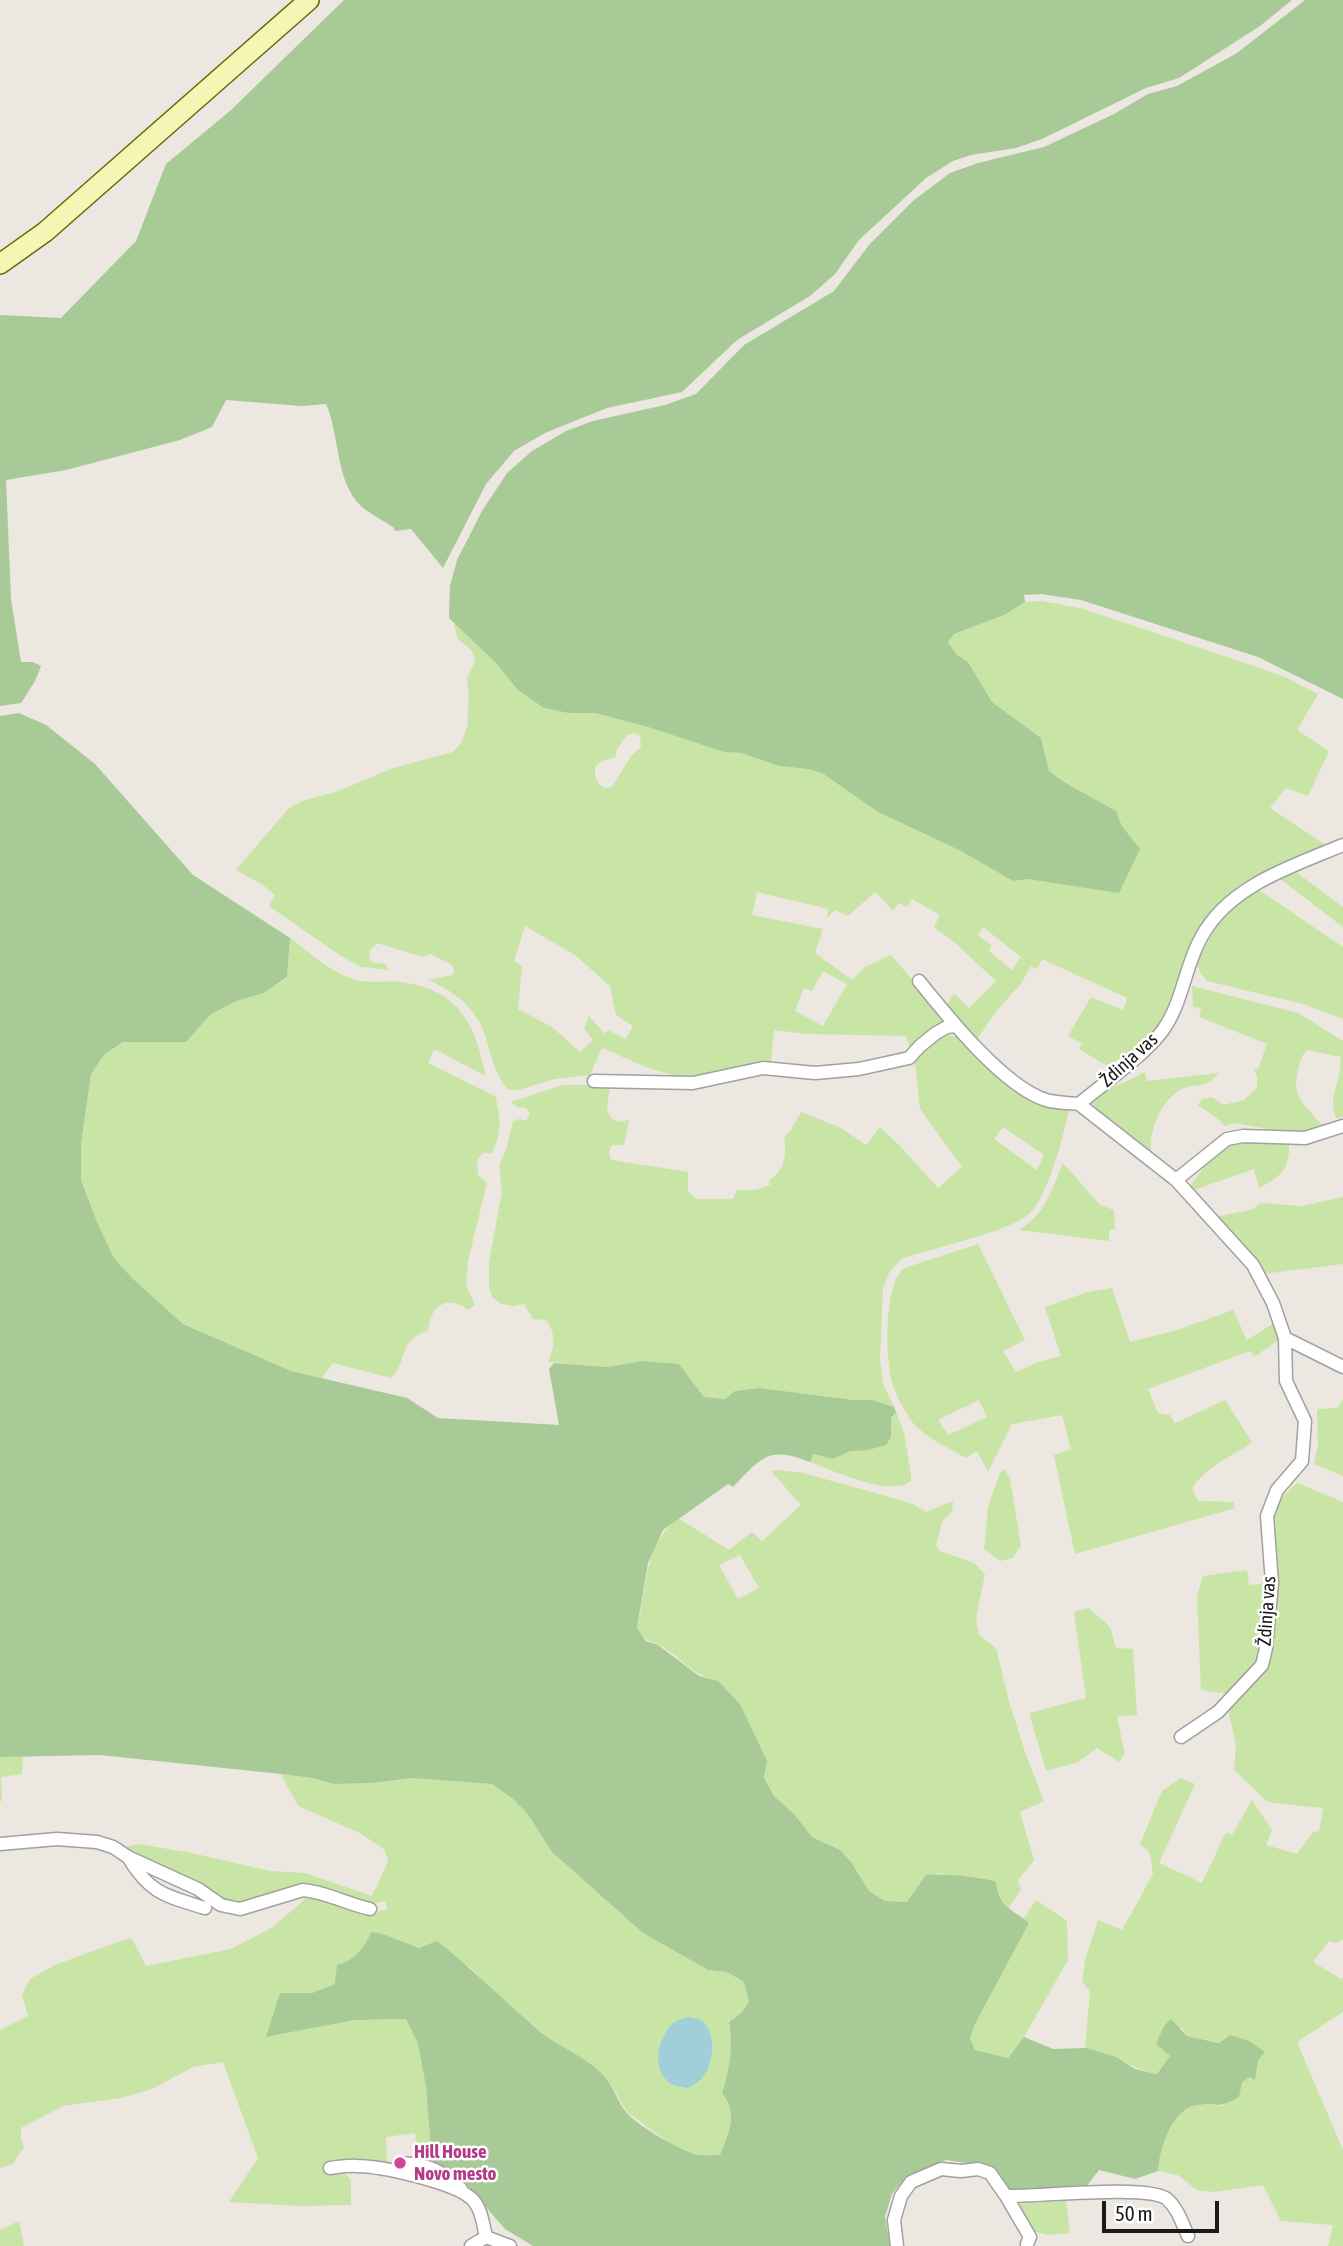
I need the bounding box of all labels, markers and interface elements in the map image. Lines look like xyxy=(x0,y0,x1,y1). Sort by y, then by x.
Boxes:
street label: Ždinja vas xyxy=(1095,1028,1163,1092)
street label: Ždinja vas xyxy=(1253,1575,1281,1647)
place label: Hill House Novo mesto xyxy=(414,2141,496,2185)
marker: Hill House Novo mesto xyxy=(392,2155,408,2171)
scale bar xyxy=(1105,2186,1222,2230)
text: 50 m xyxy=(1115,2201,1153,2225)

